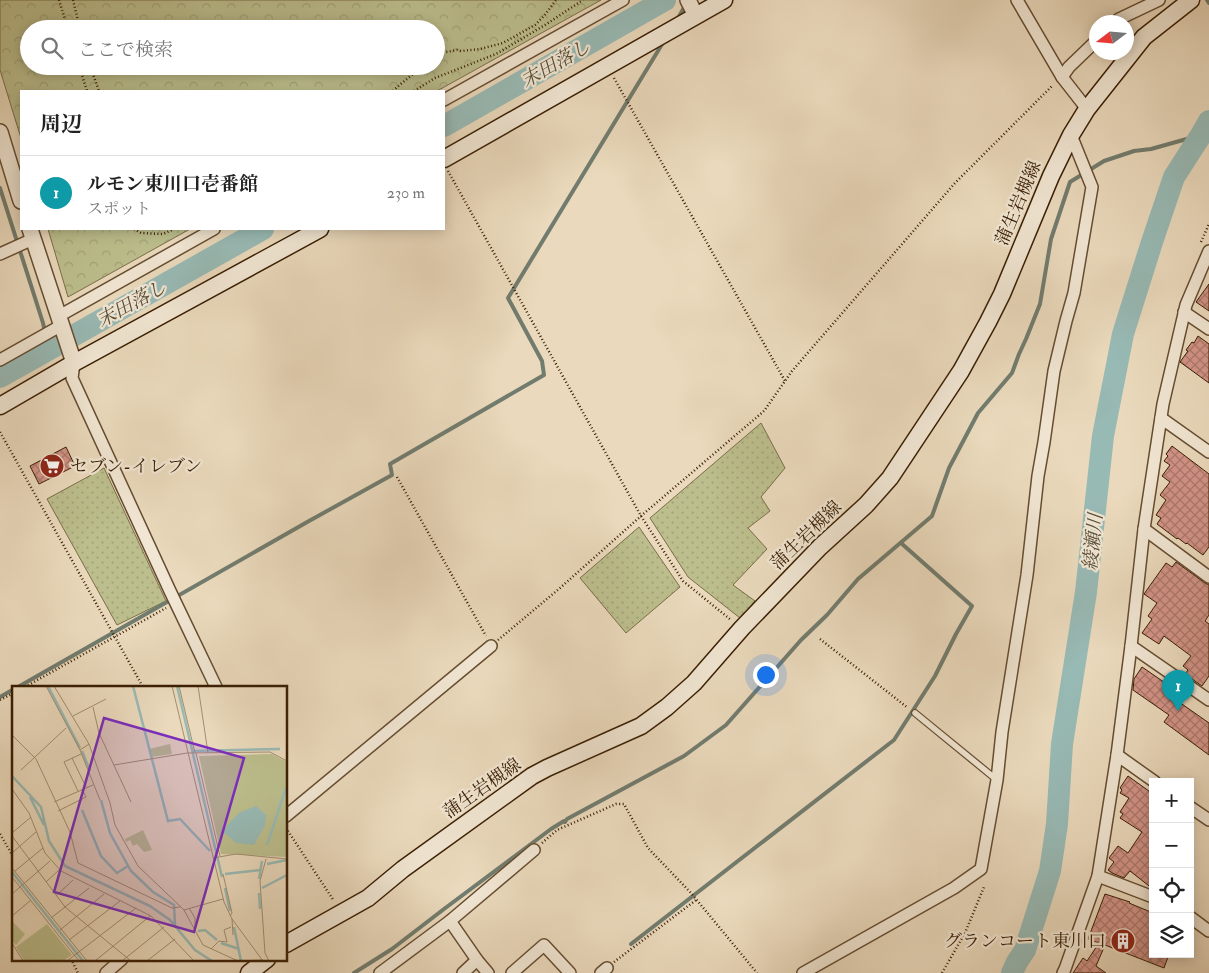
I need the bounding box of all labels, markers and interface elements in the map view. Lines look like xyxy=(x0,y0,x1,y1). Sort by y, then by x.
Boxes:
north arrow xyxy=(1089,15,1134,60)
search box xyxy=(20,20,445,75)
icon: search xyxy=(38,34,66,62)
water label: 末田落し xyxy=(517,34,594,93)
text: ここで検索 xyxy=(78,38,173,62)
text: 周辺 xyxy=(40,111,82,138)
street label: 蒲生岩槻線 xyxy=(990,157,1047,249)
text: ルモン東川口壱番館 xyxy=(87,172,258,196)
text: 1 xyxy=(53,183,59,203)
text: 230 m xyxy=(387,183,425,203)
text: スポット xyxy=(87,199,151,219)
water label: 末田落し xyxy=(92,275,171,333)
supermarket icon: セブン-イレブン xyxy=(39,453,65,479)
place label: セブン-イレブン xyxy=(70,455,202,478)
street label: 蒲生岩槻線 xyxy=(766,496,847,575)
water label: 綾瀬川 xyxy=(1078,511,1108,572)
your location xyxy=(753,662,779,688)
pin: 1 xyxy=(1162,670,1194,711)
inset map xyxy=(12,686,288,960)
street label: 蒲生岩槻線 xyxy=(439,753,526,824)
map controls xyxy=(1149,778,1194,958)
button: + xyxy=(1149,778,1194,823)
button: − xyxy=(1149,823,1194,868)
button: locate xyxy=(1149,868,1194,913)
button: layers xyxy=(1149,913,1194,958)
building icon: グランコート東川口 xyxy=(1110,928,1136,954)
place label: グランコート東川口 xyxy=(944,930,1106,953)

